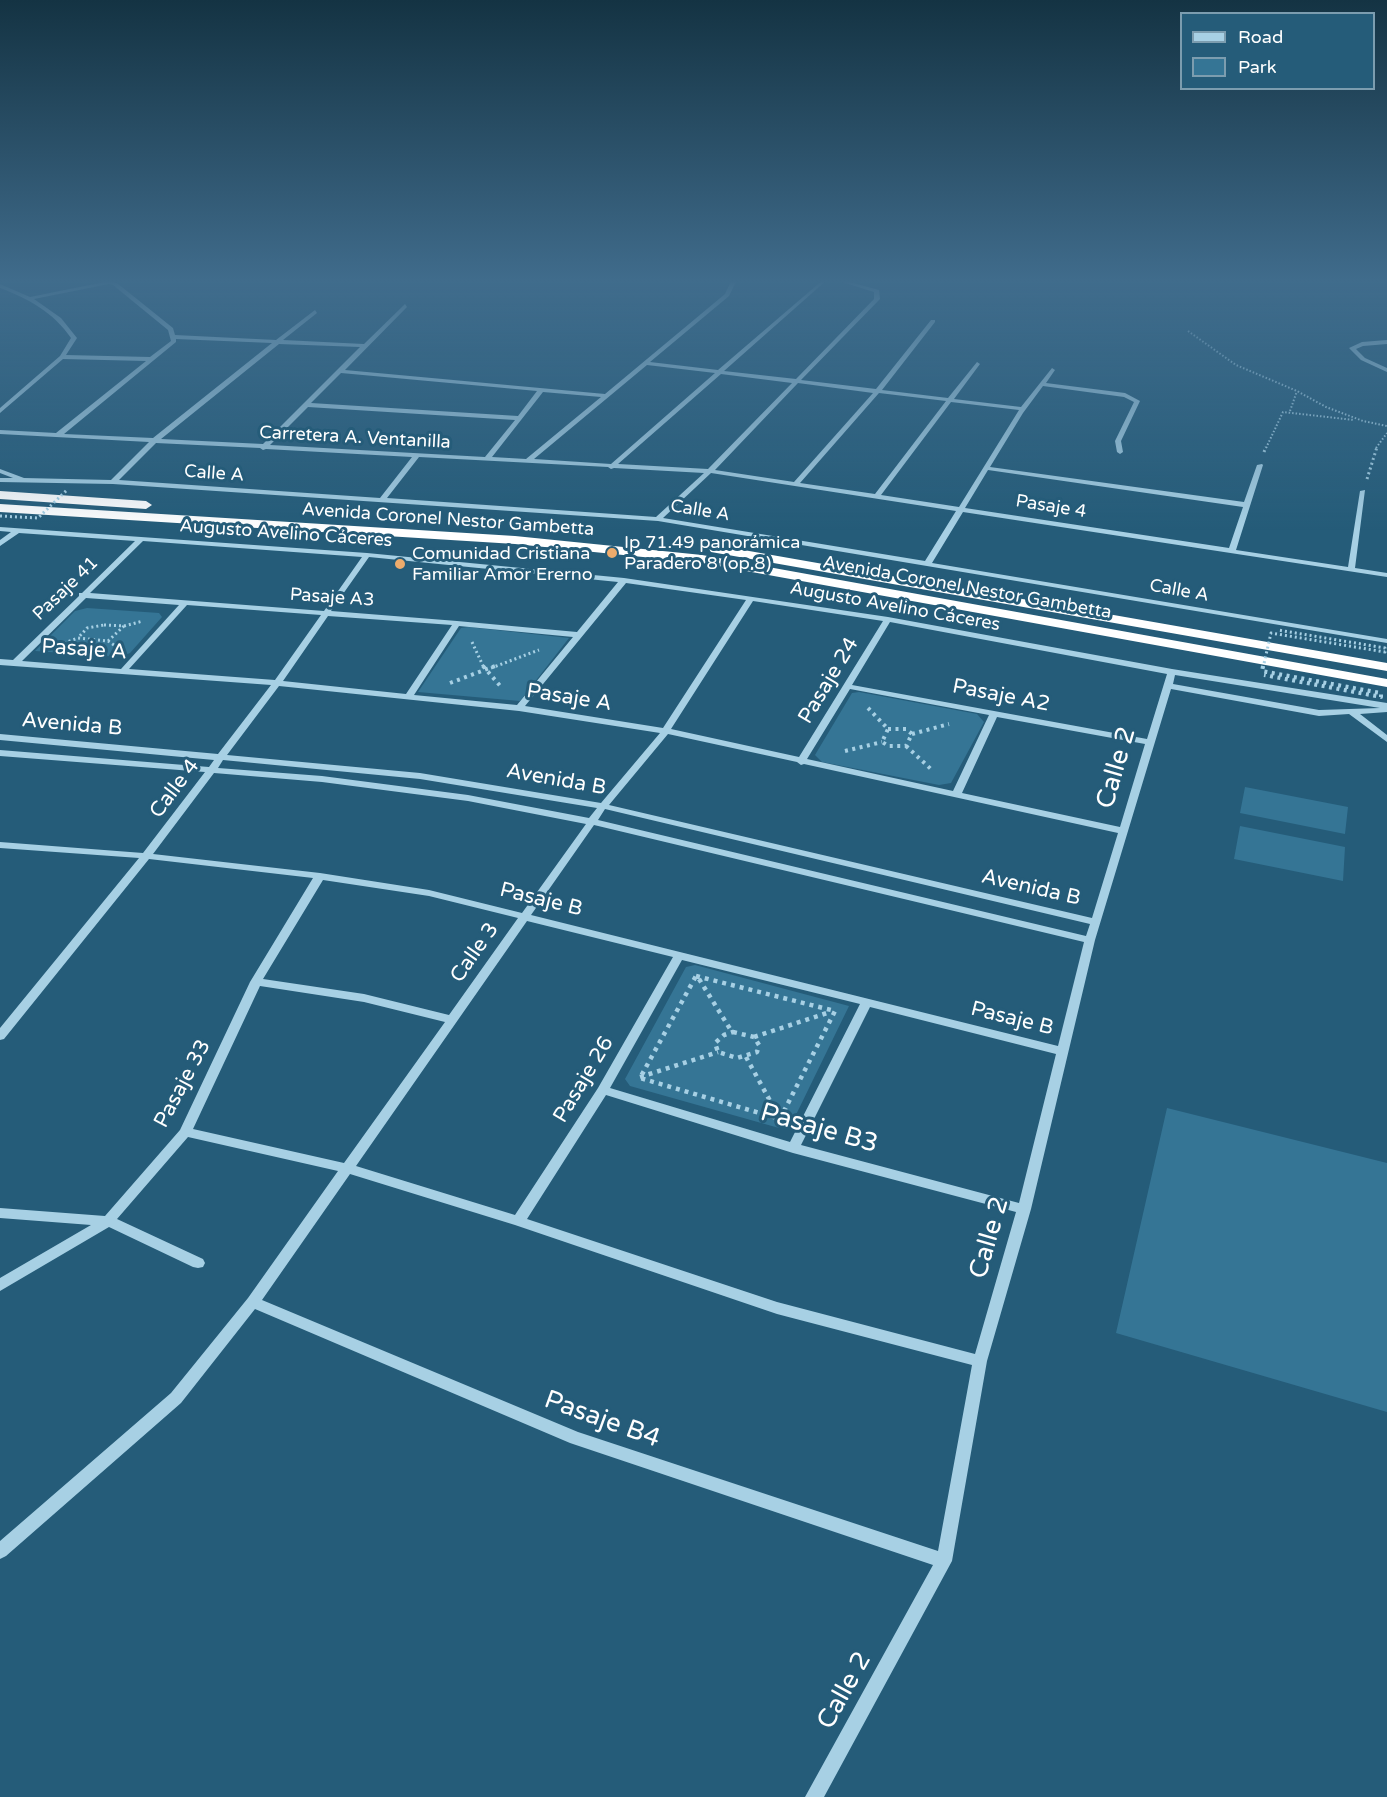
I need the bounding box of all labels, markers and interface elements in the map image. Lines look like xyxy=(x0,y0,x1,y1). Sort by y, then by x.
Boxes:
legend xyxy=(1180,12,1375,90)
text: Road xyxy=(1238,26,1283,48)
text: Park xyxy=(1238,56,1276,78)
street label: Carretera A. Ventanilla xyxy=(259,422,451,454)
street label: Calle A xyxy=(183,461,245,487)
street label: Pasaje 4 xyxy=(1014,491,1088,523)
street label: Calle A xyxy=(669,496,731,526)
street label: Avenida Coronel Nestor Gambetta xyxy=(301,499,595,541)
street label: Augusto Avelino Cáceres xyxy=(179,516,393,552)
place label: Ip 71.49 panorámica Paradero 8 (op.8) xyxy=(624,532,800,574)
place label: Comunidad Cristiana Familiar Amor Ererno xyxy=(412,543,593,586)
marker: Ip 71.49 panorámica Paradero 8 (op.8) xyxy=(605,546,619,560)
street label: Avenida Coronel Nestor Gambetta xyxy=(821,552,1113,624)
street label: Pasaje 41 xyxy=(29,553,103,625)
marker: Comunidad Cristiana Familiar Amor Ererno xyxy=(393,557,407,571)
street label: Calle A xyxy=(1148,575,1210,607)
street label: Augusto Avelino Cáceres xyxy=(788,578,1002,636)
street label: Pasaje A3 xyxy=(289,584,375,612)
street label: Pasaje 24 xyxy=(793,633,865,729)
street label: Pasaje A xyxy=(40,634,128,666)
street label: Pasaje A2 xyxy=(950,674,1052,718)
street label: Pasaje A xyxy=(525,679,613,717)
street label: Avenida B xyxy=(21,708,123,742)
street label: Calle 2 xyxy=(1091,724,1143,812)
street label: Calle 4 xyxy=(145,755,205,823)
street label: Avenida B xyxy=(504,759,608,801)
street label: Avenida B xyxy=(979,864,1083,912)
street label: Pasaje B xyxy=(497,878,585,922)
street label: Calle 3 xyxy=(445,918,505,988)
street label: Pasaje B xyxy=(968,997,1056,1041)
street label: Pasaje 26 xyxy=(548,1032,620,1128)
street label: Pasaje 33 xyxy=(149,1036,217,1132)
street label: Pasaje B3 xyxy=(757,1097,881,1161)
street label: Calle 2 xyxy=(964,1194,1016,1282)
street label: Pasaje B4 xyxy=(540,1385,664,1455)
street label: Calle 2 xyxy=(811,1647,879,1735)

